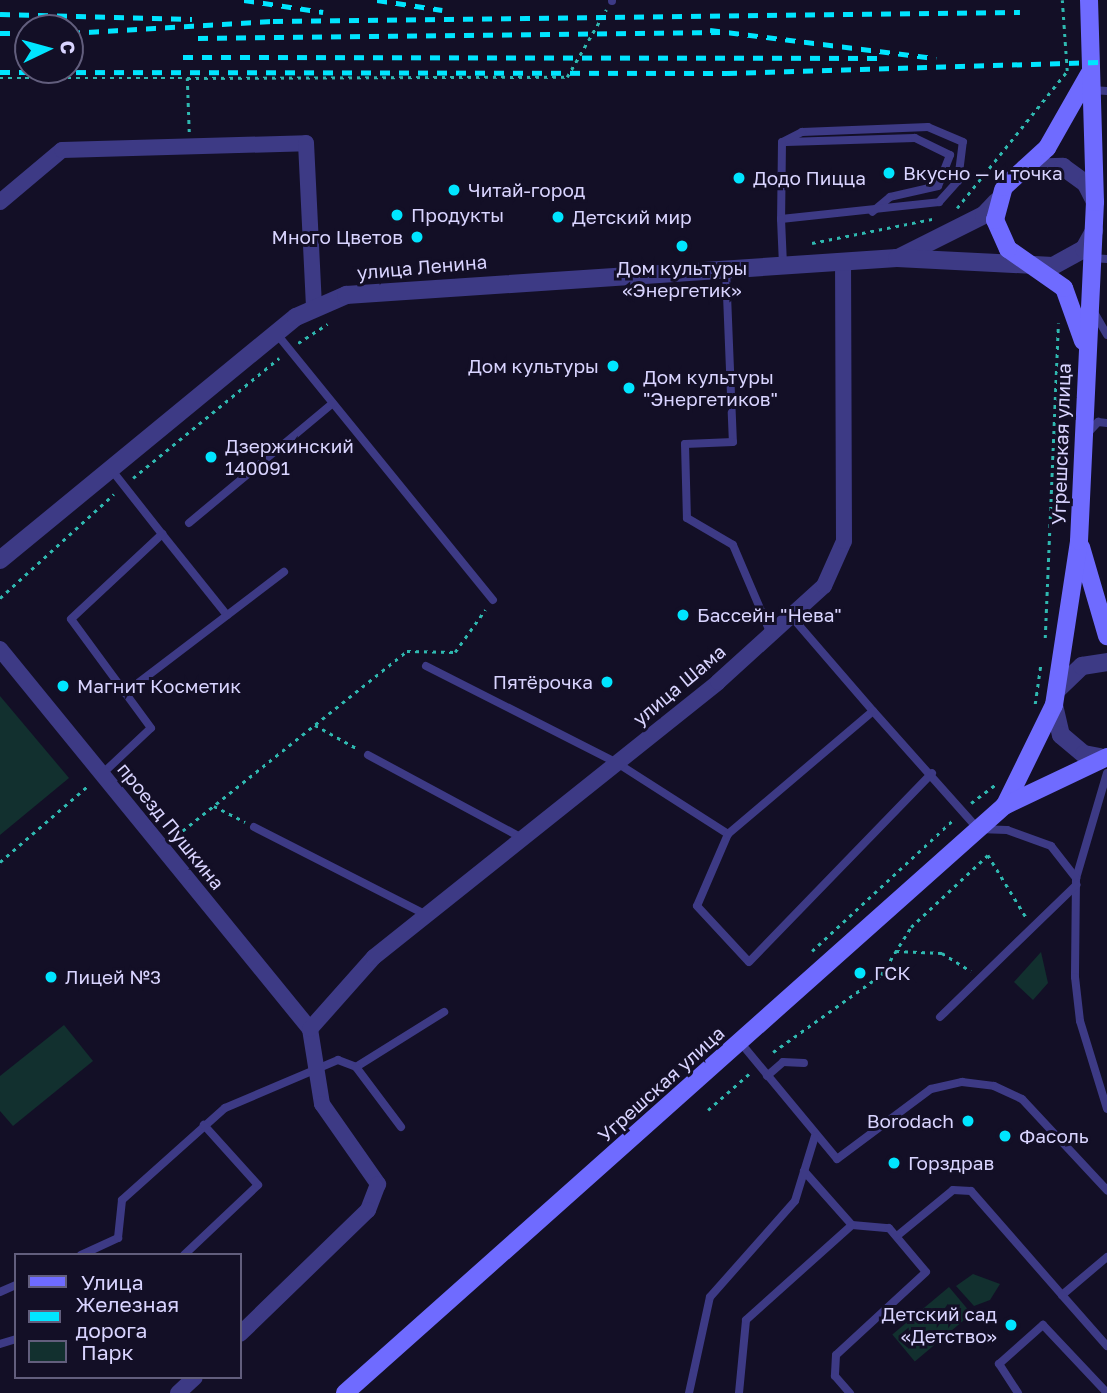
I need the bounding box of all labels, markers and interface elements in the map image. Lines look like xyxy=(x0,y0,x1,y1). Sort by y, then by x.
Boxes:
north arrow xyxy=(14,14,84,84)
text: С xyxy=(56,40,80,55)
place label: Вкусно — и точка xyxy=(903,162,1063,184)
marker: Вкусно — и точка xyxy=(881,165,897,181)
place label: Додо Пицца xyxy=(753,167,866,189)
marker: Додо Пицца xyxy=(731,170,747,186)
place label: Читай-город xyxy=(468,179,585,201)
marker: Читай-город xyxy=(446,182,462,198)
place label: Продукты xyxy=(411,204,504,226)
place label: Детский мир xyxy=(572,206,692,228)
marker: Продукты xyxy=(389,207,405,223)
marker: Детский мир xyxy=(550,209,566,225)
place label: Много Цветов xyxy=(272,226,403,248)
marker: Много Цветов xyxy=(409,229,425,245)
marker: Дом культуры «Энергетик» xyxy=(674,238,690,254)
street label: улица Ленина xyxy=(356,250,488,284)
place label: Дом культуры «Энергетик» xyxy=(617,257,747,301)
place label: Дом культуры xyxy=(468,355,599,377)
marker: Дом культуры xyxy=(605,358,621,374)
street label: Угрешская улица xyxy=(1047,363,1075,525)
place label: Дом культуры "Энергетиков" xyxy=(643,366,778,410)
marker: Дом культуры "Энергетиков" xyxy=(621,380,637,396)
place label: Дзержинский 140091 xyxy=(225,435,354,479)
marker: Дзержинский 140091 xyxy=(203,449,219,465)
place label: Бассейн "Нева" xyxy=(697,604,842,626)
marker: Бассейн "Нева" xyxy=(675,607,691,623)
street label: улица Шама xyxy=(628,640,730,730)
place label: Пятёрочка xyxy=(493,671,593,693)
marker: Пятёрочка xyxy=(599,674,615,690)
place label: Магнит Косметик xyxy=(77,675,241,697)
marker: Магнит Косметик xyxy=(55,678,71,694)
street label: проезд Пушкина xyxy=(113,758,229,894)
place label: ГСК xyxy=(874,962,910,984)
marker: ГСК xyxy=(852,965,868,981)
place label: Лицей №3 xyxy=(65,966,161,988)
marker: Лицей №3 xyxy=(43,969,59,985)
street label: Угрешская улица xyxy=(593,1021,729,1147)
place label: Borodach xyxy=(867,1110,954,1132)
marker: Borodach xyxy=(960,1113,976,1129)
place label: Фасоль xyxy=(1019,1125,1089,1147)
marker: Фасоль xyxy=(997,1128,1013,1144)
place label: Горздрав xyxy=(908,1152,994,1174)
marker: Горздрав xyxy=(886,1155,902,1171)
legend xyxy=(14,1253,242,1379)
text: Улица xyxy=(81,1269,144,1295)
text: Железная дорога xyxy=(75,1291,179,1343)
place label: Детский сад «Детство» xyxy=(882,1303,997,1347)
marker: Детский сад «Детство» xyxy=(1003,1317,1019,1333)
text: Парк xyxy=(81,1339,134,1365)

